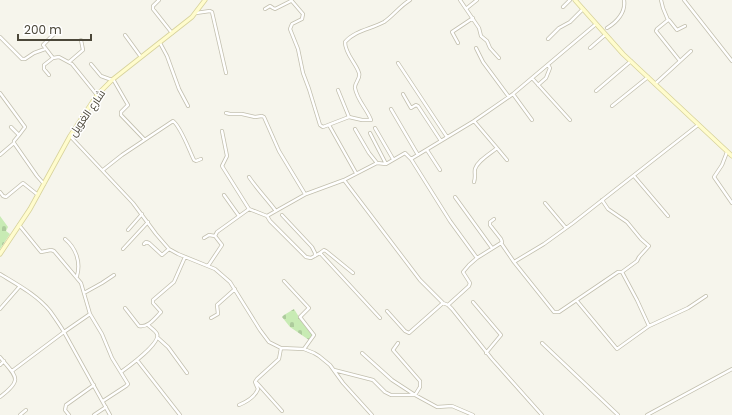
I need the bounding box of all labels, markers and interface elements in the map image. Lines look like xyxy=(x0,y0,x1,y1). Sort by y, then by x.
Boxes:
scale bar xyxy=(18,16,91,42)
text: 200 m xyxy=(24,21,62,38)
street label: شارع الغويل xyxy=(65,86,109,140)

